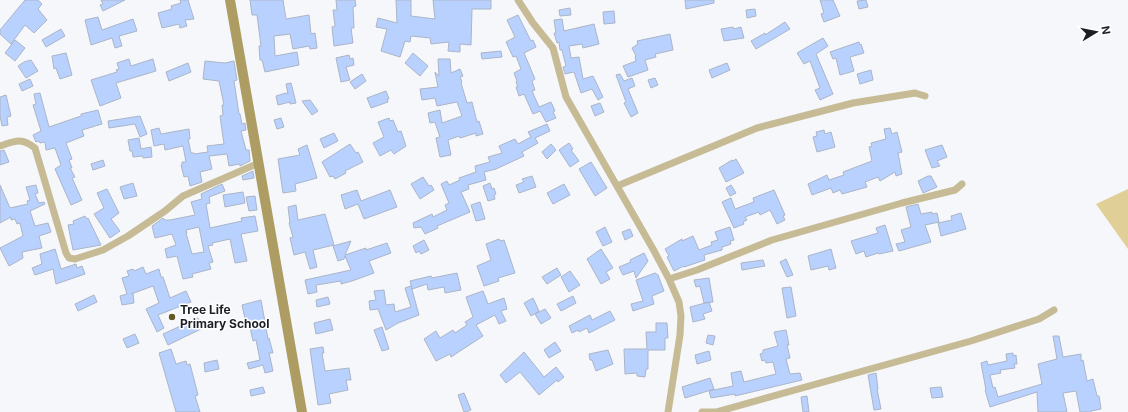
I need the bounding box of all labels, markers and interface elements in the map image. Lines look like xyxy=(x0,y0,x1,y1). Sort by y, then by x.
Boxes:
north arrow xyxy=(1076,12,1116,52)
text: N xyxy=(1098,25,1113,36)
place label: Tree Life Primary School xyxy=(180,302,269,331)
marker: Tree Life Primary School xyxy=(167,312,177,322)

